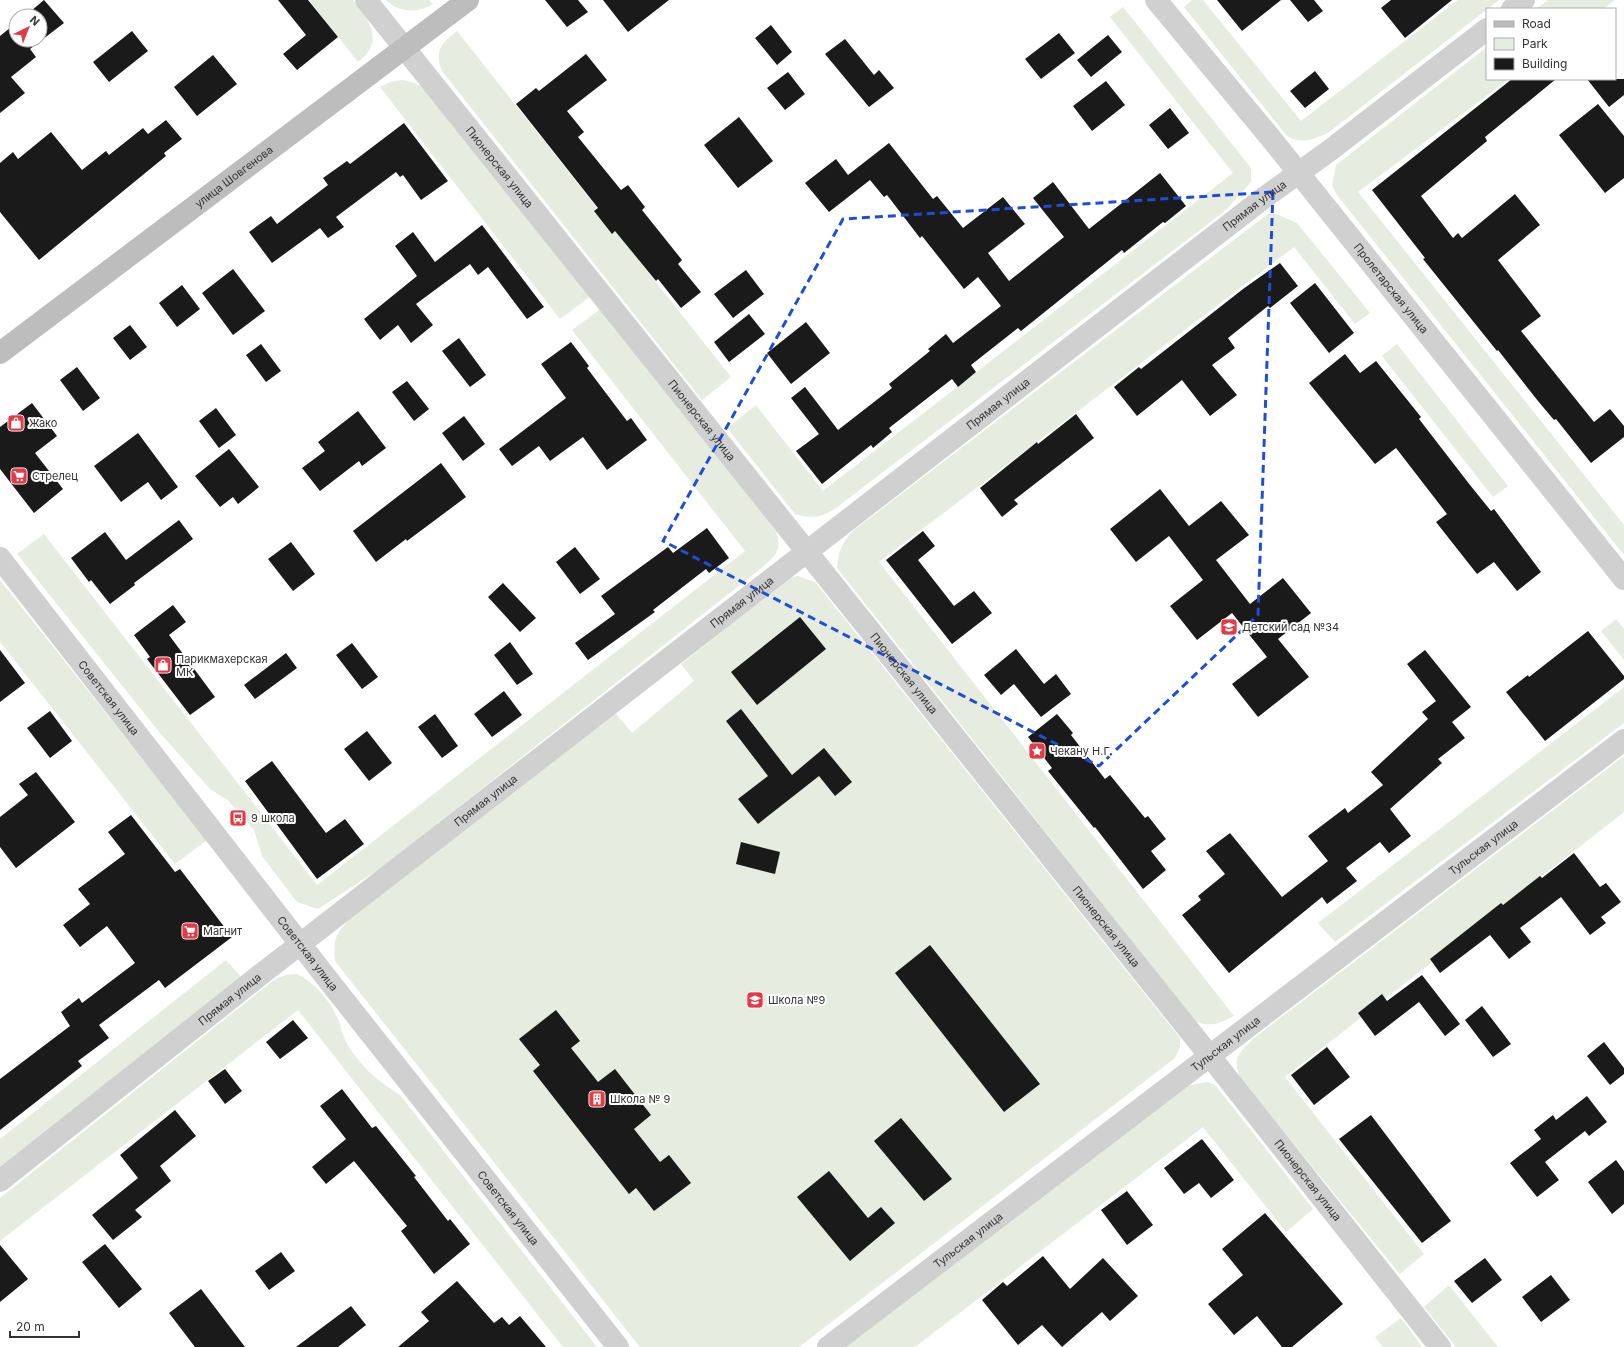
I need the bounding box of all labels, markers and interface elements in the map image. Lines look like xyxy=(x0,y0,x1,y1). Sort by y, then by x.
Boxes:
north arrow xyxy=(8,8,48,48)
legend xyxy=(1486,8,1616,80)
text: N xyxy=(27,13,43,29)
text: Road xyxy=(1522,16,1551,31)
text: Park xyxy=(1522,36,1548,51)
text: Building xyxy=(1522,56,1567,71)
street label: Пионерская улица xyxy=(463,124,536,211)
street label: улица Шовгенова xyxy=(192,143,276,211)
street label: Прямая улица xyxy=(1220,177,1289,234)
street label: Пролетарская улица xyxy=(1351,241,1431,336)
street label: Прямая улица xyxy=(964,375,1032,433)
street label: Пионерская улица xyxy=(665,377,739,464)
shop icon: Жако xyxy=(6,413,26,433)
place label: Жако xyxy=(29,416,58,430)
supermarket icon: Стрелец xyxy=(9,466,29,486)
place label: Стрелец xyxy=(32,469,78,483)
street label: Прямая улица xyxy=(707,573,776,631)
school or university icon: Детский сад №34 xyxy=(1219,617,1239,637)
place label: Детский сад №34 xyxy=(1242,620,1339,634)
street label: Пионерская улица xyxy=(867,630,941,717)
place label: Парикмахерская МК xyxy=(176,652,268,679)
shop icon: Парикмахерская МК xyxy=(153,655,173,675)
street label: Советская улица xyxy=(75,657,142,738)
place icon: Чекану Н.Г. xyxy=(1027,741,1047,761)
place label: Чекану Н.Г. xyxy=(1050,744,1113,758)
street label: Прямая улица xyxy=(451,772,520,829)
bus stop icon: 9 школа xyxy=(228,808,248,828)
place label: 9 школа xyxy=(251,811,295,825)
street label: Тульская улица xyxy=(1446,816,1521,878)
street label: Пионерская улица xyxy=(1070,883,1143,970)
street label: Советская улица xyxy=(274,913,341,994)
supermarket icon: Магнит xyxy=(180,921,200,941)
place label: Магнит xyxy=(203,924,243,938)
street label: Прямая улица xyxy=(196,970,264,1028)
school or university icon: Школа №9 xyxy=(745,990,765,1010)
place label: Школа №9 xyxy=(768,993,825,1007)
street label: Тульская улица xyxy=(1188,1013,1263,1075)
building icon: Школа № 9 xyxy=(587,1089,607,1109)
place label: Школа № 9 xyxy=(610,1092,671,1106)
street label: Пионерская улица xyxy=(1272,1137,1344,1224)
street label: Советская улица xyxy=(474,1168,542,1248)
street label: Тульская улица xyxy=(930,1209,1005,1271)
scale bar xyxy=(10,1313,79,1339)
text: 20 m xyxy=(16,1319,45,1334)

